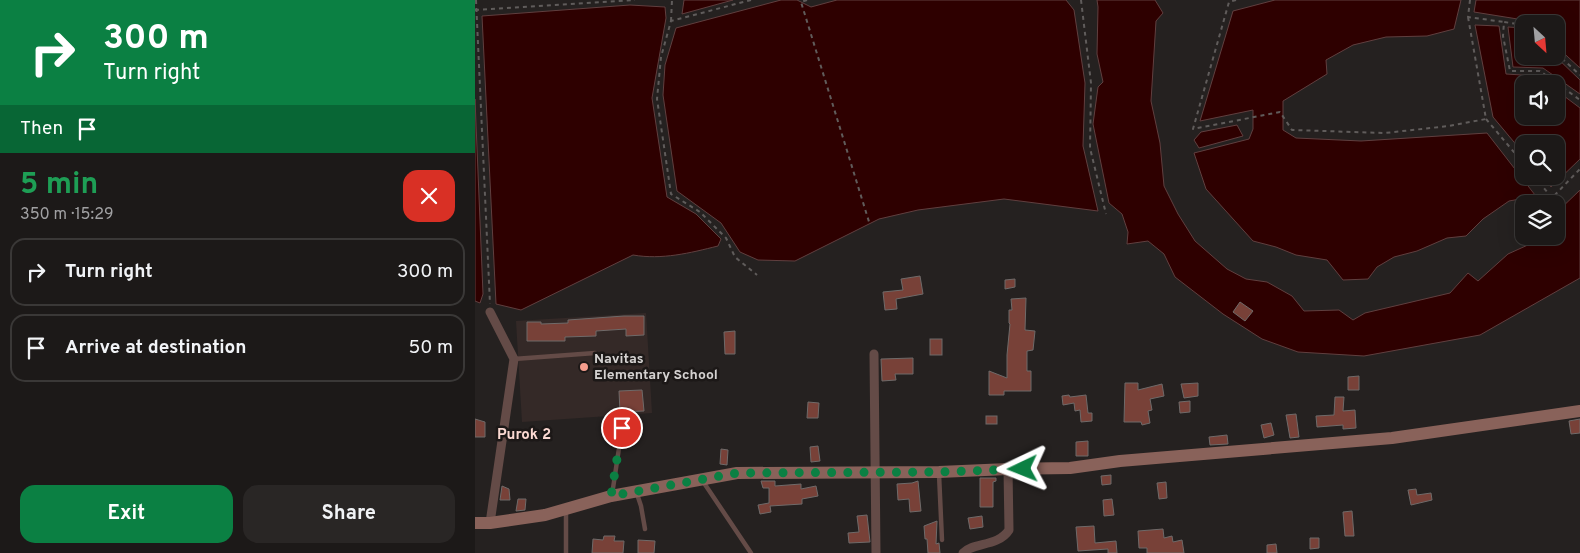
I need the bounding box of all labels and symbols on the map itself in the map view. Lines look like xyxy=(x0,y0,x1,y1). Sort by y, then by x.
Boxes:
north arrow xyxy=(1515,15,1565,65)
place label: Navitas Elementary School xyxy=(594,351,718,384)
marker: Navitas Elementary School xyxy=(578,361,590,373)
pin xyxy=(601,407,643,449)
district label: Purok 2 xyxy=(497,426,551,445)
position arrow xyxy=(996,442,1048,494)

